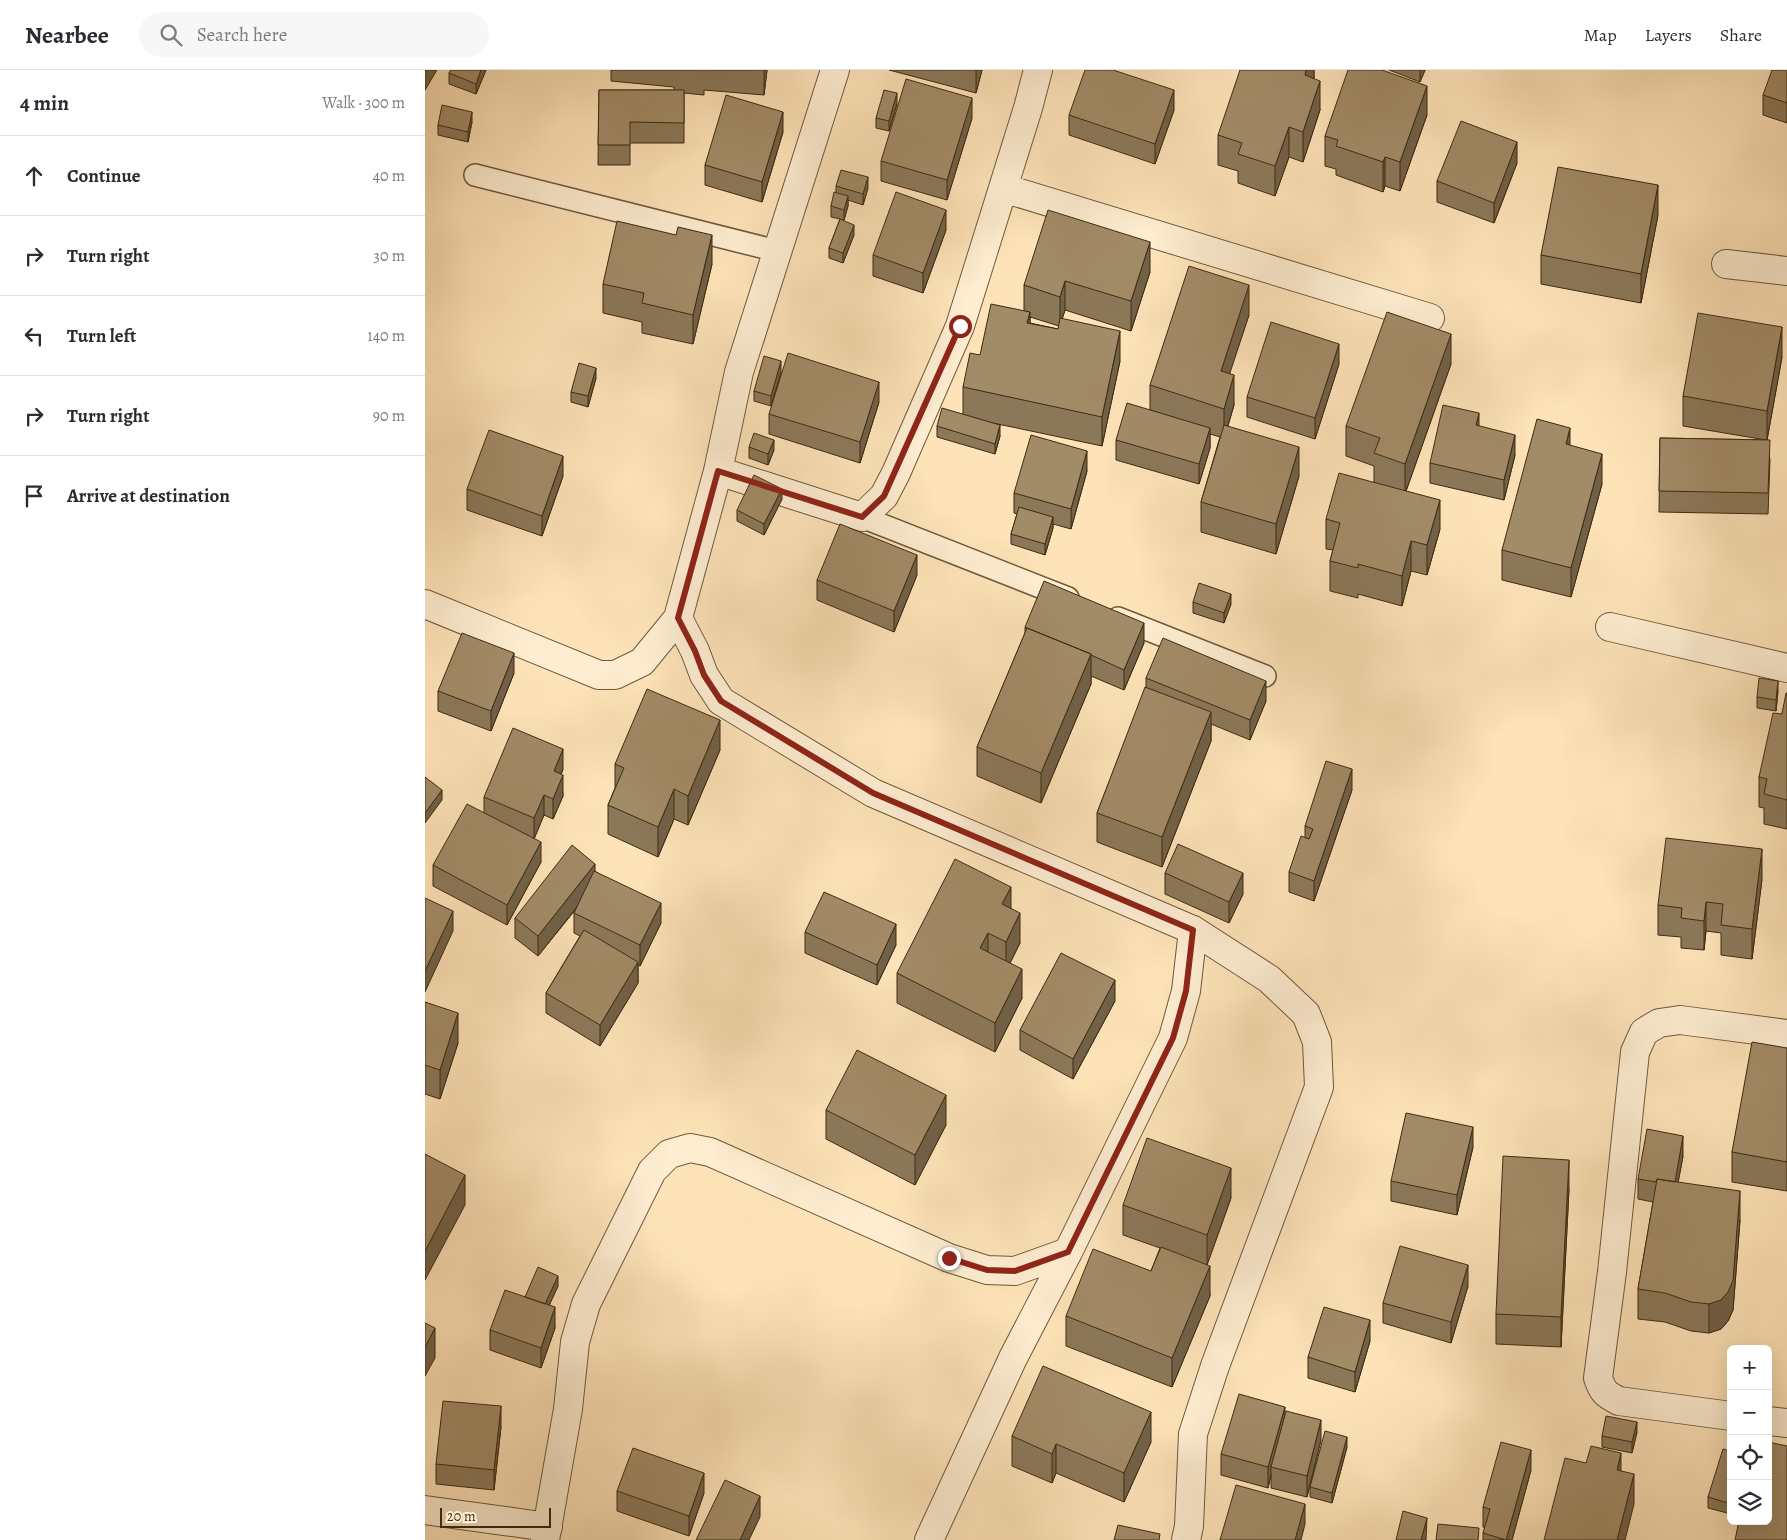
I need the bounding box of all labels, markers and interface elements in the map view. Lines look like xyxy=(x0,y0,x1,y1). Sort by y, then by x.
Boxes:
search box xyxy=(139,12,489,57)
text: Nearbee xyxy=(25,19,109,51)
icon: search xyxy=(157,21,185,49)
text: Search here xyxy=(197,22,287,48)
text: Map xyxy=(1584,23,1617,47)
text: Layers xyxy=(1645,23,1692,47)
text: Share xyxy=(1720,23,1762,47)
text: 4 min xyxy=(20,89,69,117)
text: Walk · 300 m xyxy=(322,92,405,114)
icon: ahead xyxy=(20,162,48,190)
text: Continue xyxy=(67,163,141,189)
text: 40 m xyxy=(373,165,405,187)
icon: right xyxy=(20,242,48,270)
text: Turn right xyxy=(67,243,149,269)
text: 30 m xyxy=(373,245,405,267)
route start xyxy=(949,315,972,338)
icon: left xyxy=(20,322,48,350)
text: Turn left xyxy=(67,323,136,349)
text: 140 m xyxy=(367,325,405,347)
icon: right xyxy=(20,402,48,430)
text: Turn right xyxy=(67,403,149,429)
text: 90 m xyxy=(373,405,405,427)
icon: arrive xyxy=(20,482,48,510)
text: Arrive at destination xyxy=(67,483,230,509)
route end xyxy=(938,1247,961,1270)
map controls xyxy=(1727,1345,1772,1525)
button: + xyxy=(1727,1345,1772,1390)
button: − xyxy=(1727,1390,1772,1435)
button: locate xyxy=(1727,1435,1772,1480)
button: layers xyxy=(1727,1480,1772,1525)
scale bar xyxy=(440,1505,551,1528)
text: 20 m xyxy=(447,1507,476,1526)

